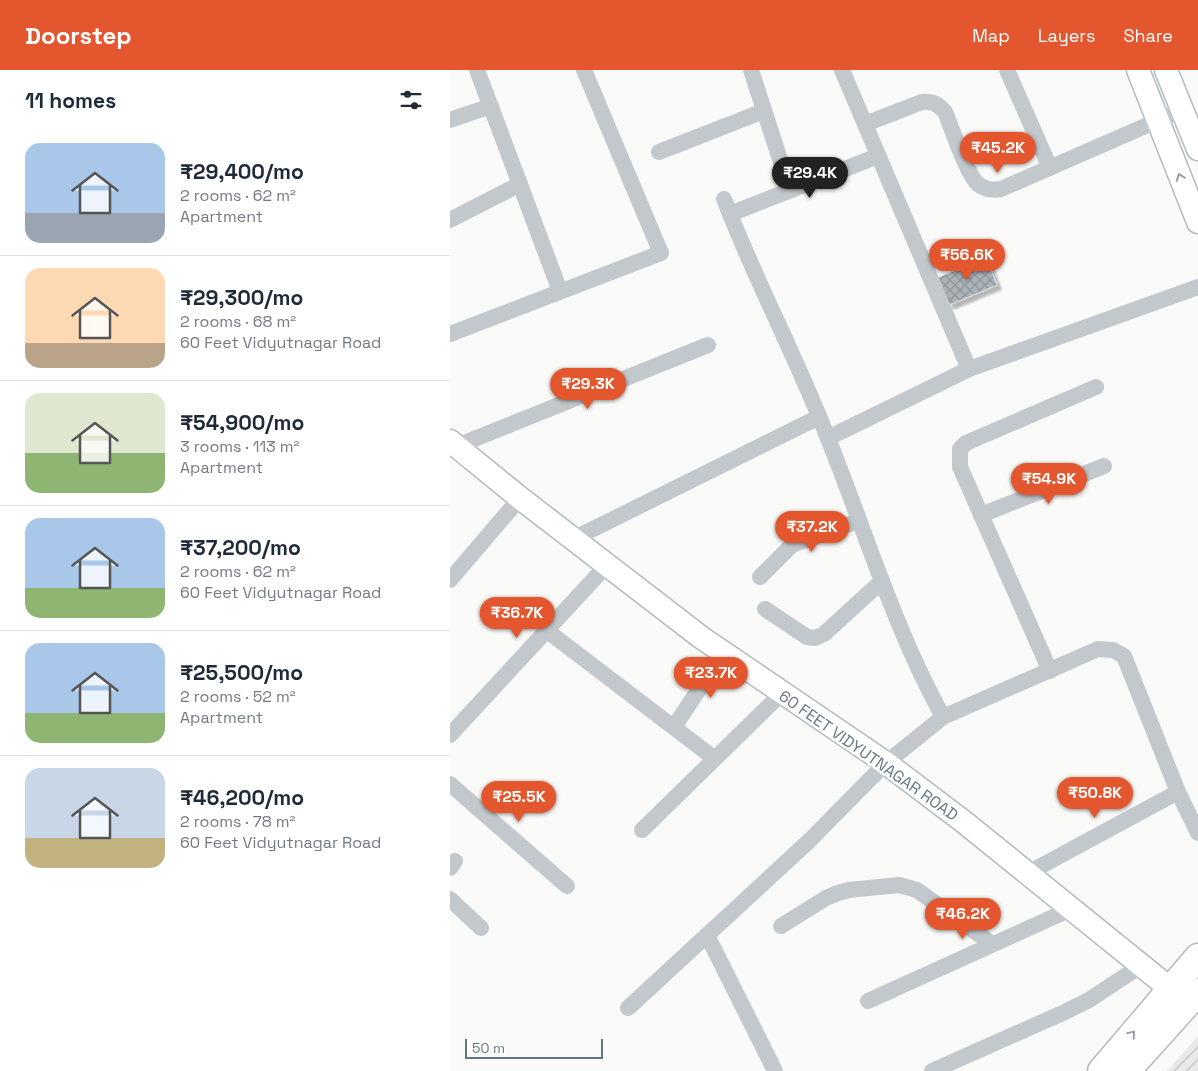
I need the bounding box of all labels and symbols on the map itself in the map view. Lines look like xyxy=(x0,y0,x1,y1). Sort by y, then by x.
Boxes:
pin: ₹45.2K xyxy=(957,132,1039,174)
pin: ₹29.4K xyxy=(769,156,851,199)
one-way arrow xyxy=(1176,173,1186,182)
pin: ₹56.6K xyxy=(926,238,1008,281)
pin: ₹29.3K xyxy=(547,368,629,410)
pin: ₹54.9K xyxy=(1008,462,1090,505)
pin: ₹37.2K xyxy=(771,510,853,553)
pin: ₹36.7K xyxy=(476,596,558,639)
pin: ₹23.7K xyxy=(670,656,752,699)
street label: 60 FEET VIDYUTNAGAR ROAD xyxy=(775,685,962,825)
pin: ₹50.8K xyxy=(1054,776,1136,819)
pin: ₹25.5K xyxy=(478,780,560,823)
pin: ₹46.2K xyxy=(922,898,1004,940)
one-way arrow xyxy=(1127,1030,1136,1039)
scale bar xyxy=(465,1036,602,1059)

